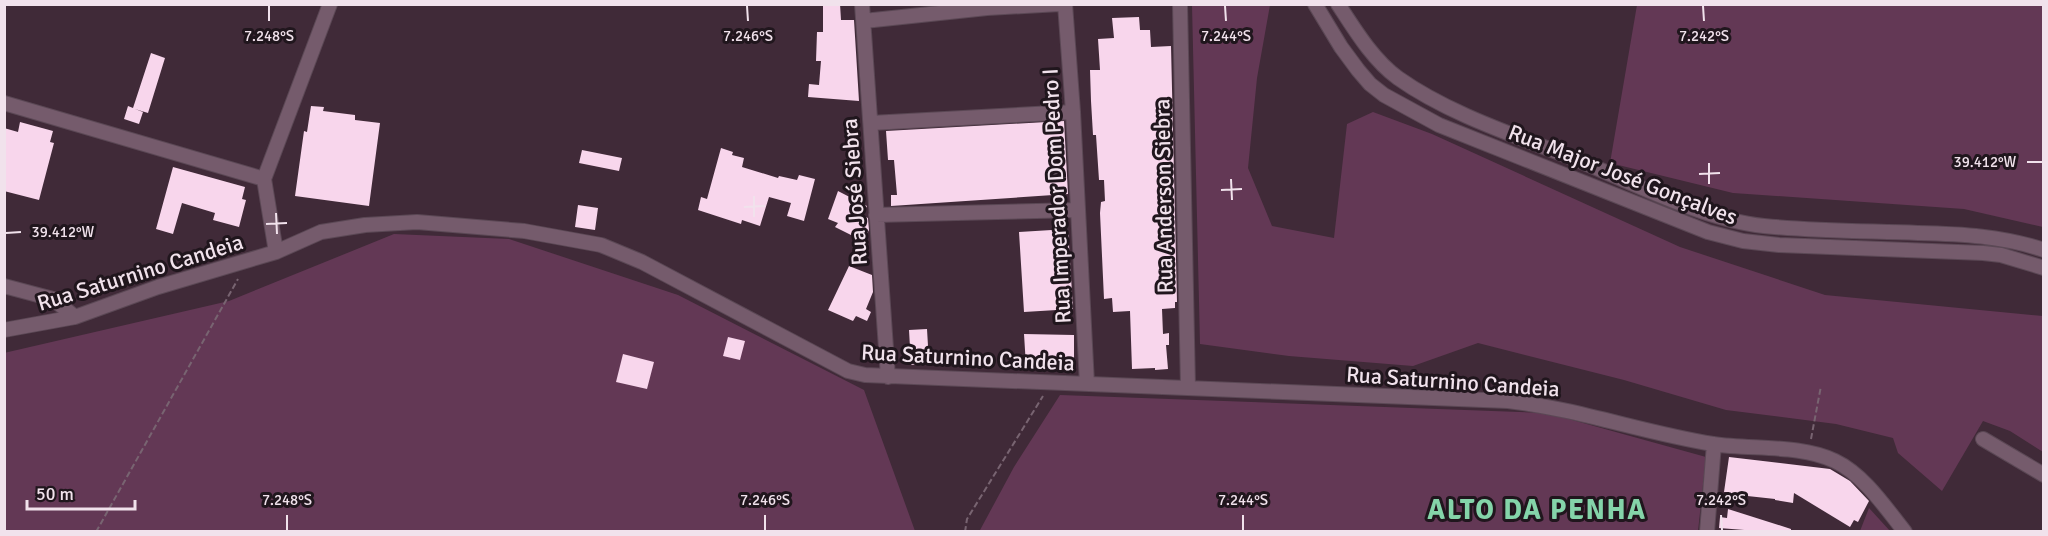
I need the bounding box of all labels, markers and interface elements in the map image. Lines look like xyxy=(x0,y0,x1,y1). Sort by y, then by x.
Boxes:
text: 7.248°S xyxy=(244,27,294,45)
text: 7.246°S xyxy=(723,27,773,45)
text: 7.244°S xyxy=(1201,27,1251,45)
text: 7.242°S xyxy=(1679,27,1729,45)
street label: Rua Imperador Dom Pedro I xyxy=(1036,68,1077,324)
street label: Rua Anderson Siebra xyxy=(1148,98,1179,294)
street label: Rua José Siebra xyxy=(836,117,873,266)
street label: Rua Major José Gonçalves xyxy=(1505,118,1741,231)
text: 39.412°W xyxy=(1954,153,2017,171)
text: 39.412°W xyxy=(32,223,95,241)
street label: Rua Saturnino Candeia xyxy=(34,228,246,317)
street label: Rua Saturnino Candeia xyxy=(860,338,1076,377)
street label: Rua Saturnino Candeia xyxy=(1345,361,1561,402)
scale bar xyxy=(27,473,135,511)
text: 50 m xyxy=(36,483,74,505)
text: 7.248°S xyxy=(262,491,312,509)
text: 7.246°S xyxy=(740,491,790,509)
text: 7.244°S xyxy=(1218,491,1268,509)
text: 7.242°S xyxy=(1696,491,1746,509)
district label: ALTO DA PENHA xyxy=(1427,493,1647,527)

